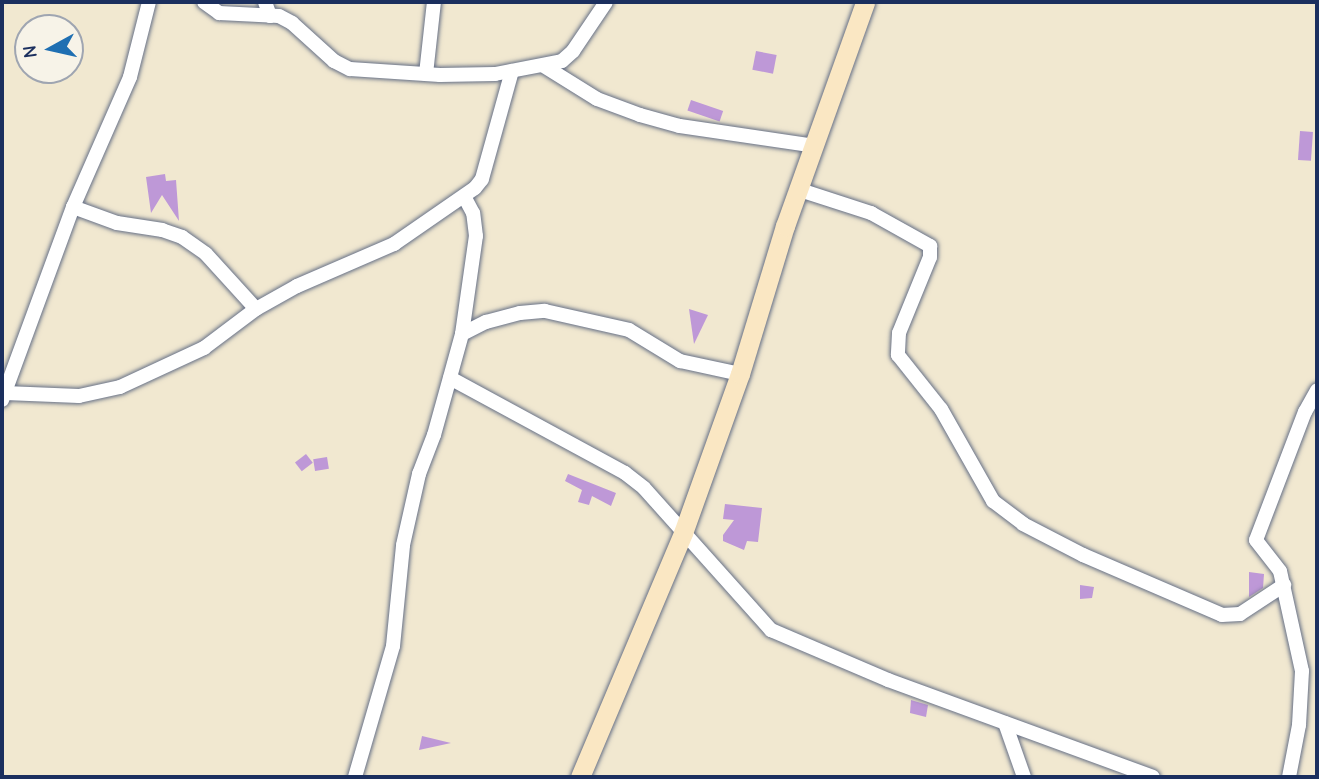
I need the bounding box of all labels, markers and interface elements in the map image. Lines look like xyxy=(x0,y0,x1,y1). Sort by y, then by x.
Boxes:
north arrow xyxy=(14,14,84,84)
text: N xyxy=(18,44,42,59)

